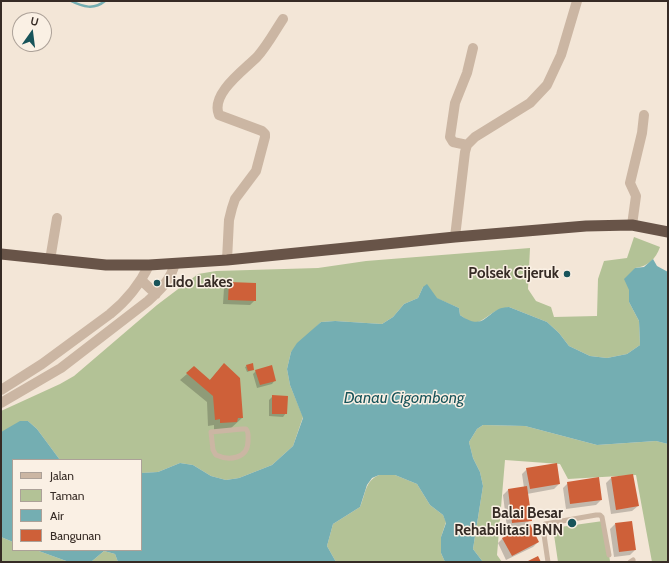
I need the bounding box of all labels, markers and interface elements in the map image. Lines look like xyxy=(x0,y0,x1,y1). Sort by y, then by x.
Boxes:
north arrow xyxy=(12,12,52,52)
text: U xyxy=(29,14,40,29)
place label: Polsek Cijeruk xyxy=(468,265,559,283)
marker: Polsek Cijeruk xyxy=(562,269,572,279)
place label: Lido Lakes xyxy=(165,274,233,292)
marker: Lido Lakes xyxy=(152,278,162,288)
water label: Danau Cigombong xyxy=(344,388,464,408)
legend xyxy=(12,459,142,551)
text: Jalan xyxy=(50,468,74,483)
text: Taman xyxy=(50,488,84,503)
place label: Balai Besar Rehabilitasi BNN xyxy=(454,505,563,540)
text: Air xyxy=(50,508,64,523)
marker: Balai Besar Rehabilitasi BNN xyxy=(566,517,578,529)
text: Bangunan xyxy=(50,528,101,543)

